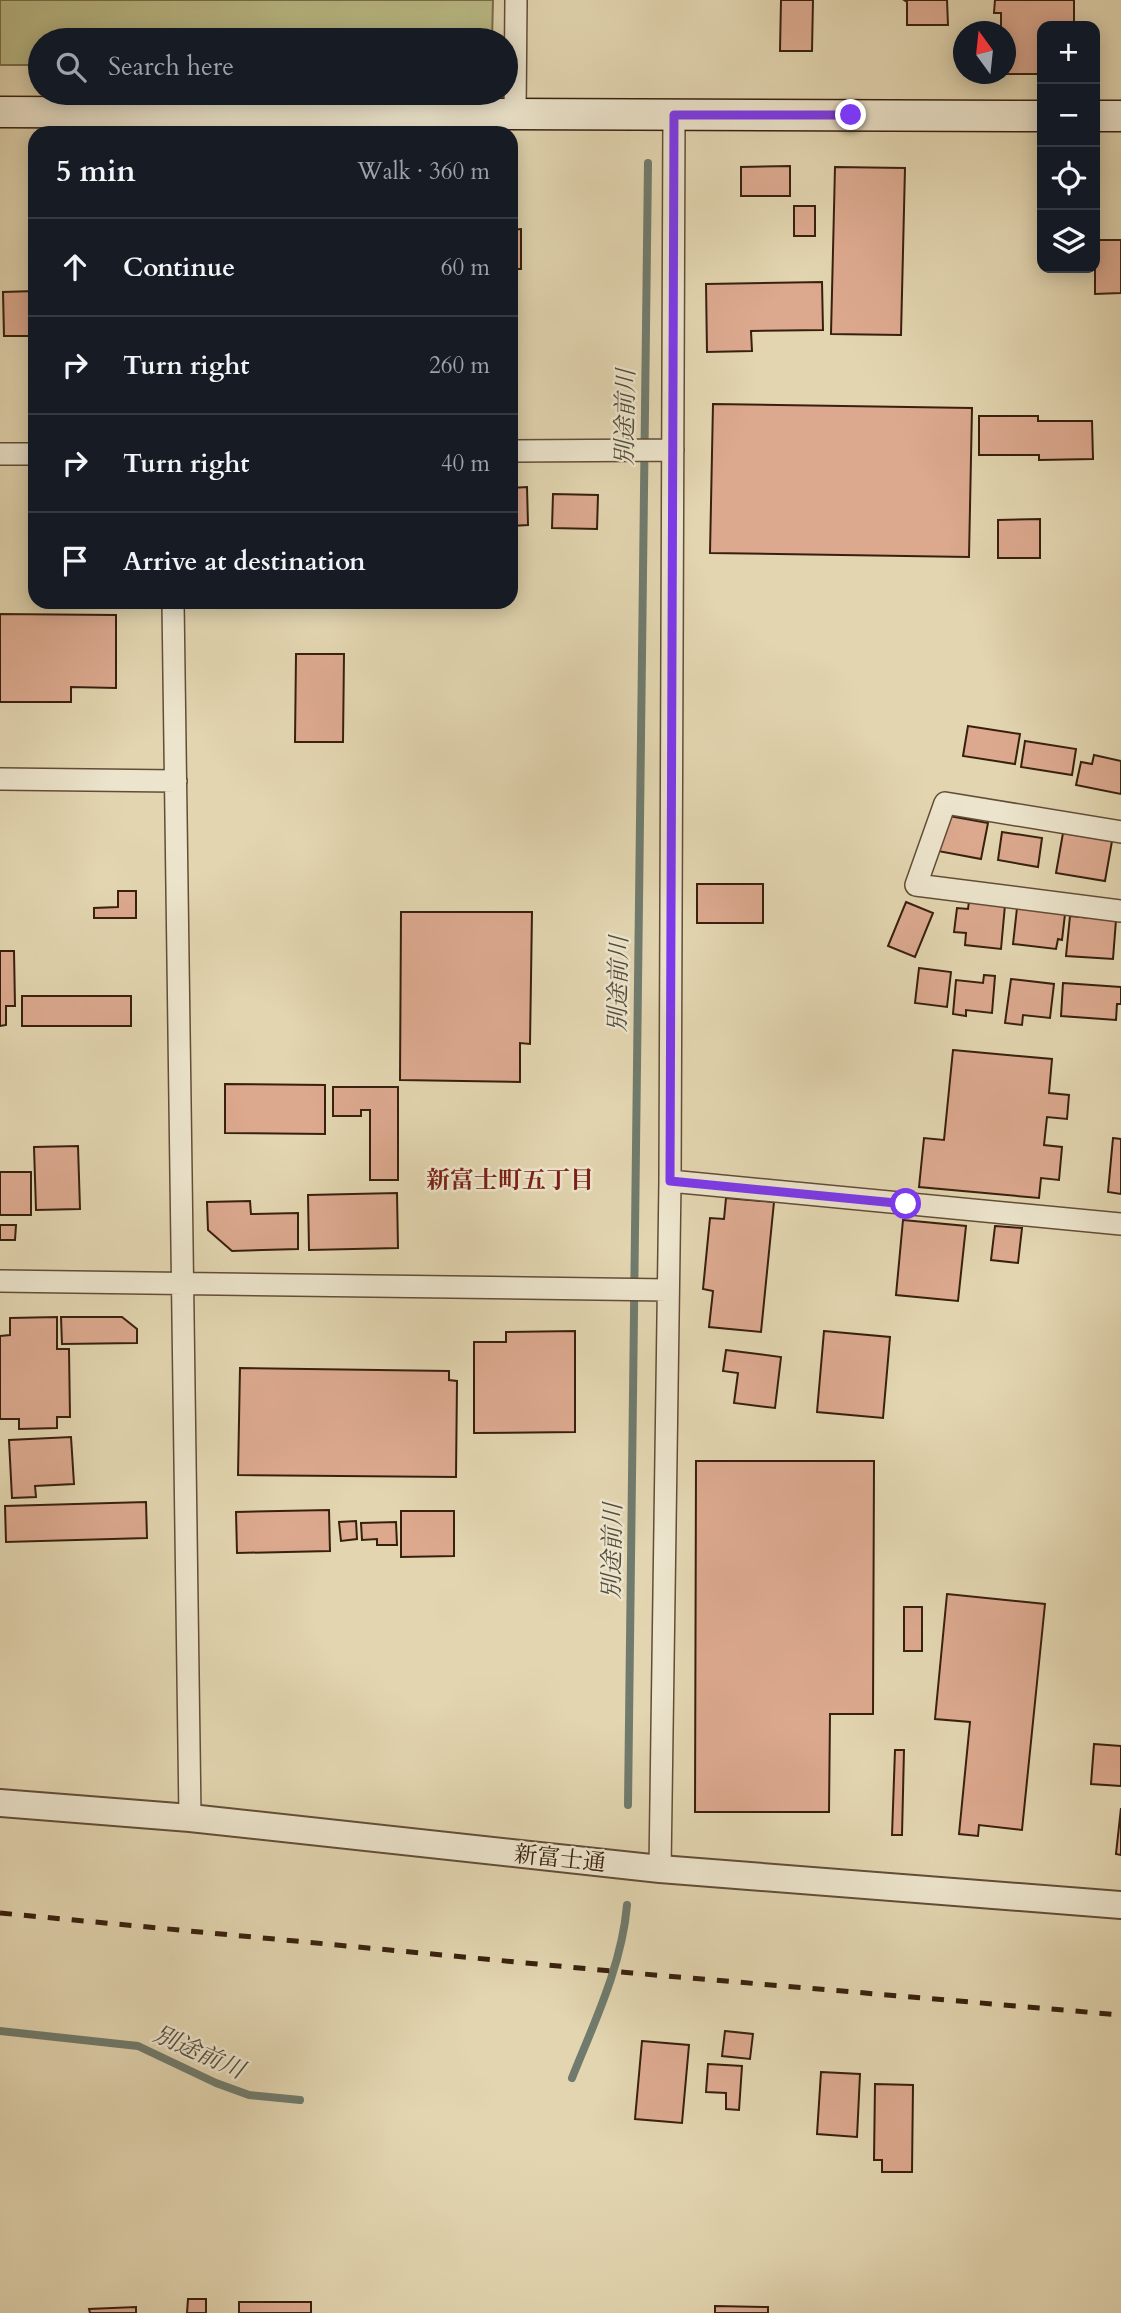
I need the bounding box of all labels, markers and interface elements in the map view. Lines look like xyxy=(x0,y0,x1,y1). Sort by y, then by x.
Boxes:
north arrow xyxy=(953,21,1016,84)
map controls xyxy=(1037,21,1100,273)
button: + xyxy=(1037,21,1100,84)
search box xyxy=(28,28,518,105)
icon: search xyxy=(52,48,90,86)
text: Search here xyxy=(108,49,234,84)
button: − xyxy=(1037,84,1100,147)
route end xyxy=(835,99,866,130)
button: locate xyxy=(1037,147,1100,210)
text: 5 min xyxy=(56,151,136,192)
text: Walk · 360 m xyxy=(357,156,490,187)
button: layers xyxy=(1037,210,1100,273)
icon: ahead xyxy=(56,248,94,286)
text: Continue xyxy=(123,250,235,285)
text: 60 m xyxy=(441,252,490,283)
icon: right xyxy=(56,346,94,384)
text: Turn right xyxy=(123,348,250,383)
text: 260 m xyxy=(429,350,490,381)
water label: 別途前川 xyxy=(608,366,643,465)
icon: right xyxy=(56,444,94,482)
text: Turn right xyxy=(123,446,250,481)
text: 40 m xyxy=(441,448,490,479)
icon: arrive xyxy=(56,542,94,580)
text: Arrive at destination xyxy=(123,544,366,579)
water label: 別途前川 xyxy=(601,933,636,1032)
district label: 新富士町五丁目 xyxy=(426,1164,594,1197)
route start xyxy=(890,1188,921,1219)
water label: 別途前川 xyxy=(595,1500,630,1599)
street label: 新富士通 xyxy=(513,1838,607,1879)
water label: 別途前川 xyxy=(148,2018,252,2088)

